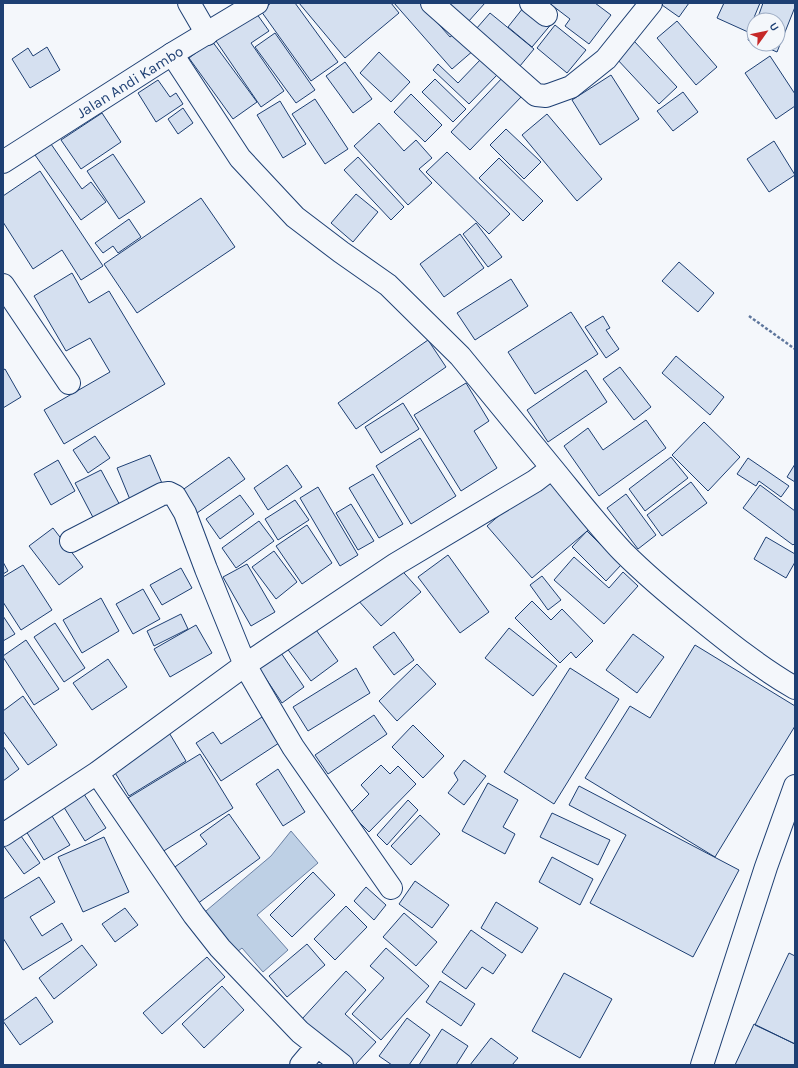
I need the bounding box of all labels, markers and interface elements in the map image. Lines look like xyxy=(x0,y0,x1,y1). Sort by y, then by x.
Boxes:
north arrow xyxy=(746,12,786,52)
text: U xyxy=(766,20,781,34)
street label: Jalan Andi Kambo xyxy=(73,42,187,122)

